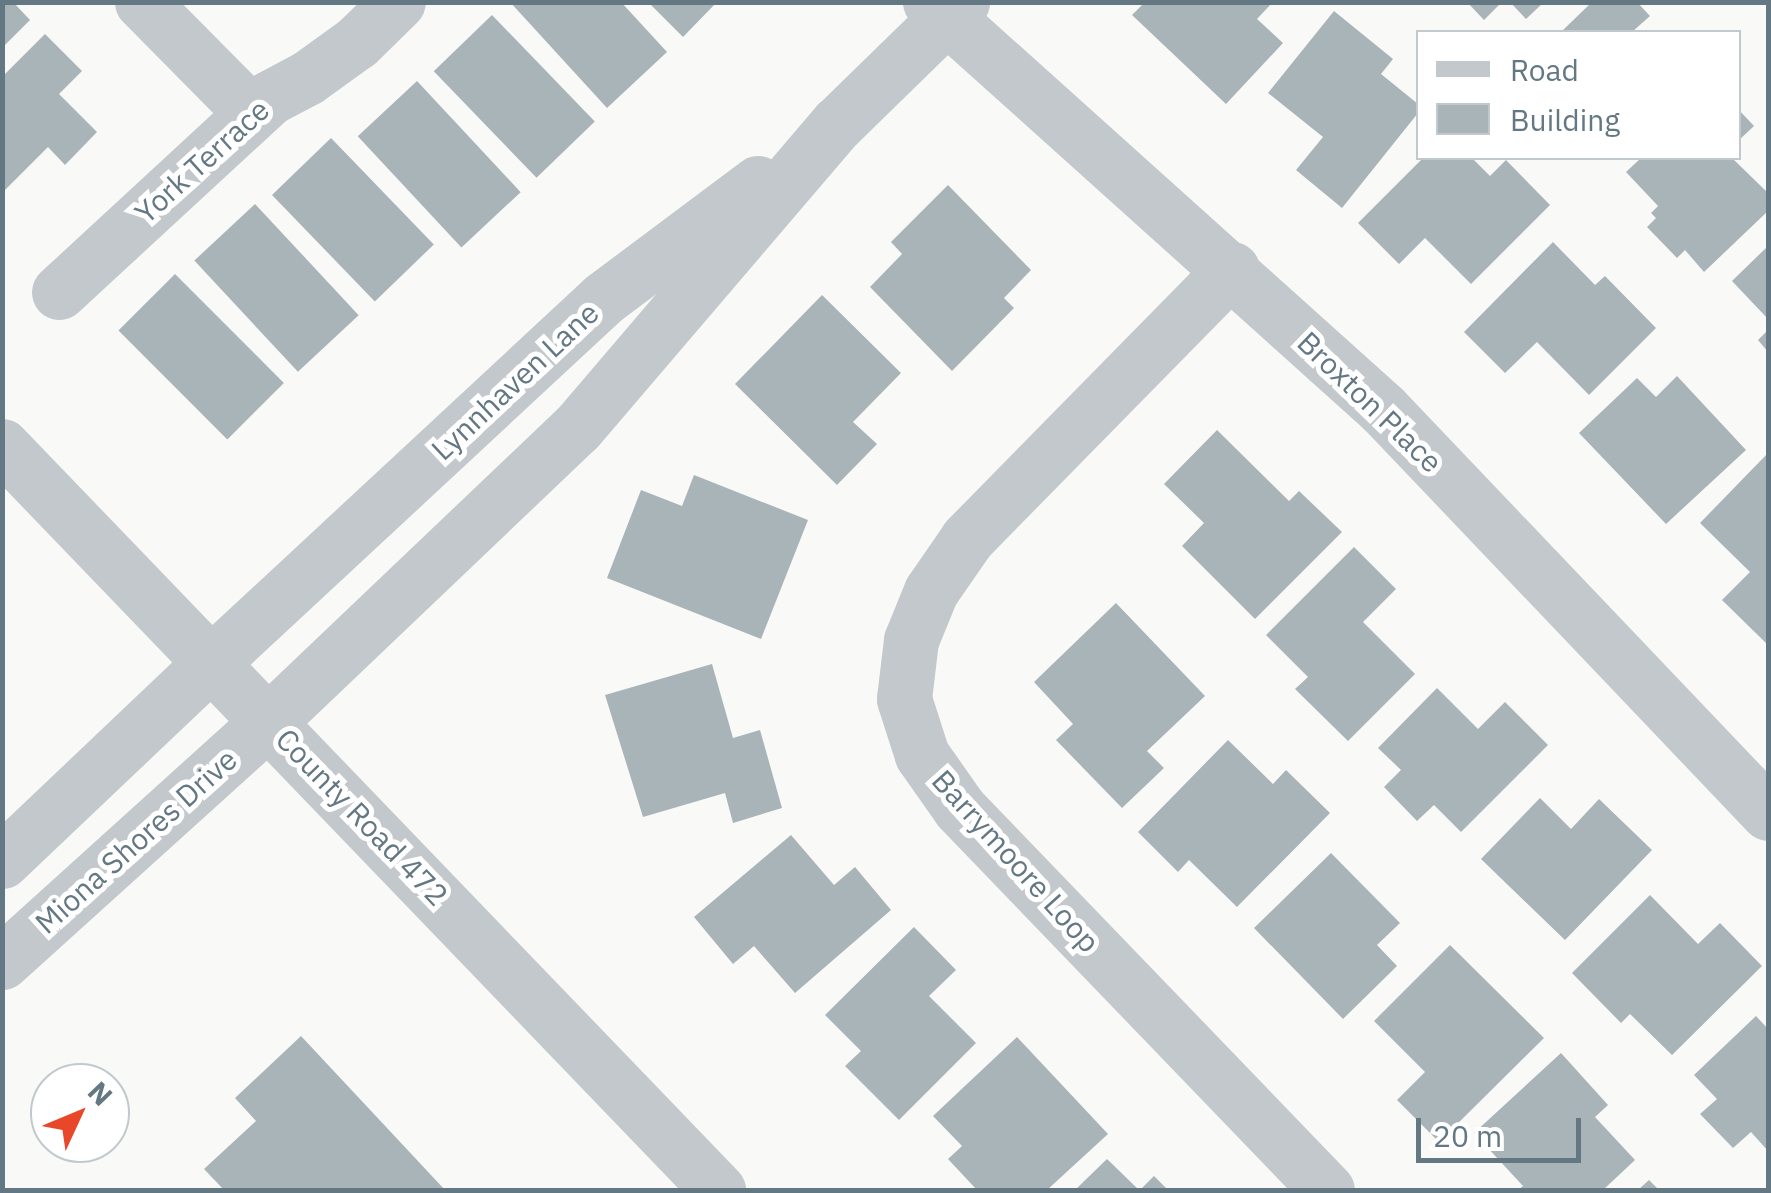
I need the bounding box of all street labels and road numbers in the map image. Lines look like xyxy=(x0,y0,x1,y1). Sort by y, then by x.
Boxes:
street label: York Terrace xyxy=(128,91,276,231)
street label: Lynnhaven Lane xyxy=(424,294,606,468)
street label: Broxton Place xyxy=(1290,324,1450,480)
street label: County Road 472 xyxy=(268,721,456,913)
street label: Miona Shores Drive xyxy=(28,741,244,941)
street label: Barrymoore Loop xyxy=(925,762,1107,960)

